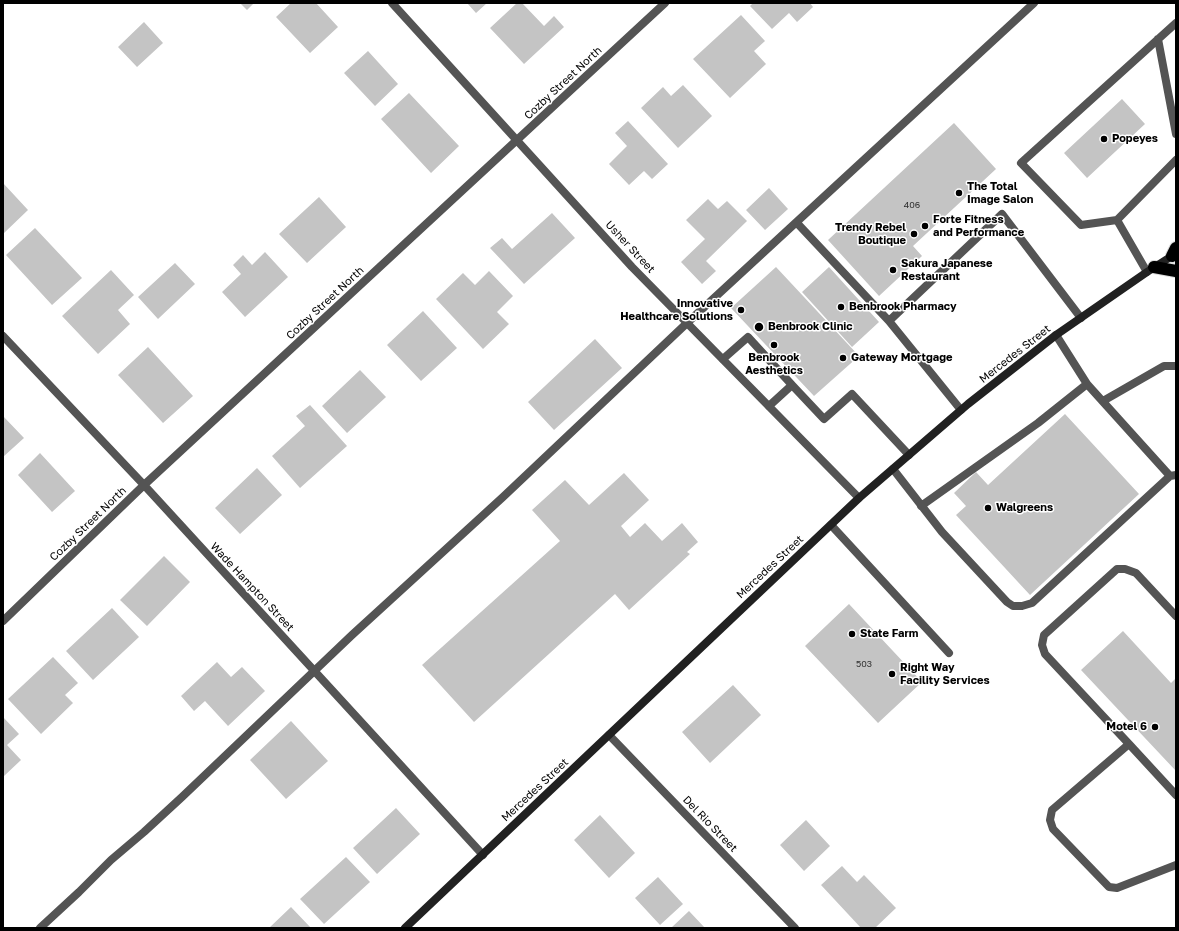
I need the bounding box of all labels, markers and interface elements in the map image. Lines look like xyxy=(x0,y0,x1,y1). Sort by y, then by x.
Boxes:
street label: Cozby Street North xyxy=(522,44,604,122)
place label: Popeyes xyxy=(1112,132,1158,146)
marker: Popeyes xyxy=(1099,134,1109,144)
place label: The Total Image Salon xyxy=(967,180,1033,206)
marker: The Total Image Salon xyxy=(954,188,964,198)
house number: 406 xyxy=(904,200,920,210)
place label: Forte Fitness and Performance xyxy=(933,213,1024,239)
street label: Usher Street xyxy=(602,218,658,276)
place label: Trendy Rebel Boutique xyxy=(835,221,906,247)
marker: Forte Fitness and Performance xyxy=(920,221,930,231)
marker: Trendy Rebel Boutique xyxy=(909,229,919,239)
place label: Sakura Japanese Restaurant xyxy=(901,257,993,283)
street label: Cozby Street North xyxy=(284,264,366,342)
marker: Sakura Japanese Restaurant xyxy=(888,265,898,275)
place label: Innovative Healthcare Solutions xyxy=(620,297,733,323)
place label: Benbrook Pharmacy xyxy=(849,300,957,314)
marker: Benbrook Pharmacy xyxy=(836,302,846,312)
marker: Innovative Healthcare Solutions xyxy=(736,305,746,315)
place label: Benbrook Clinic xyxy=(768,320,853,334)
marker: Benbrook Clinic xyxy=(753,321,765,333)
street label: Mercedes Street xyxy=(977,322,1053,386)
marker: Benbrook Aesthetics xyxy=(769,340,779,350)
place label: Benbrook Aesthetics xyxy=(745,351,803,377)
place label: Gateway Mortgage xyxy=(851,351,952,365)
marker: Gateway Mortgage xyxy=(838,353,848,363)
street label: Cozby Street North xyxy=(47,484,129,564)
place label: Walgreens xyxy=(996,501,1053,515)
marker: Walgreens xyxy=(983,503,993,513)
street label: Mercedes Street xyxy=(734,533,806,601)
street label: Wade Hampton Street xyxy=(207,540,297,634)
place label: State Farm xyxy=(860,627,918,641)
marker: State Farm xyxy=(847,629,857,639)
house number: 503 xyxy=(856,659,872,669)
place label: Right Way Facility Services xyxy=(900,661,990,687)
marker: Right Way Facility Services xyxy=(887,669,897,679)
place label: Motel 6 xyxy=(1106,720,1147,734)
marker: Motel 6 xyxy=(1150,722,1160,732)
street label: Mercedes Street xyxy=(499,756,571,824)
street label: Del Rio Street xyxy=(680,793,740,855)

